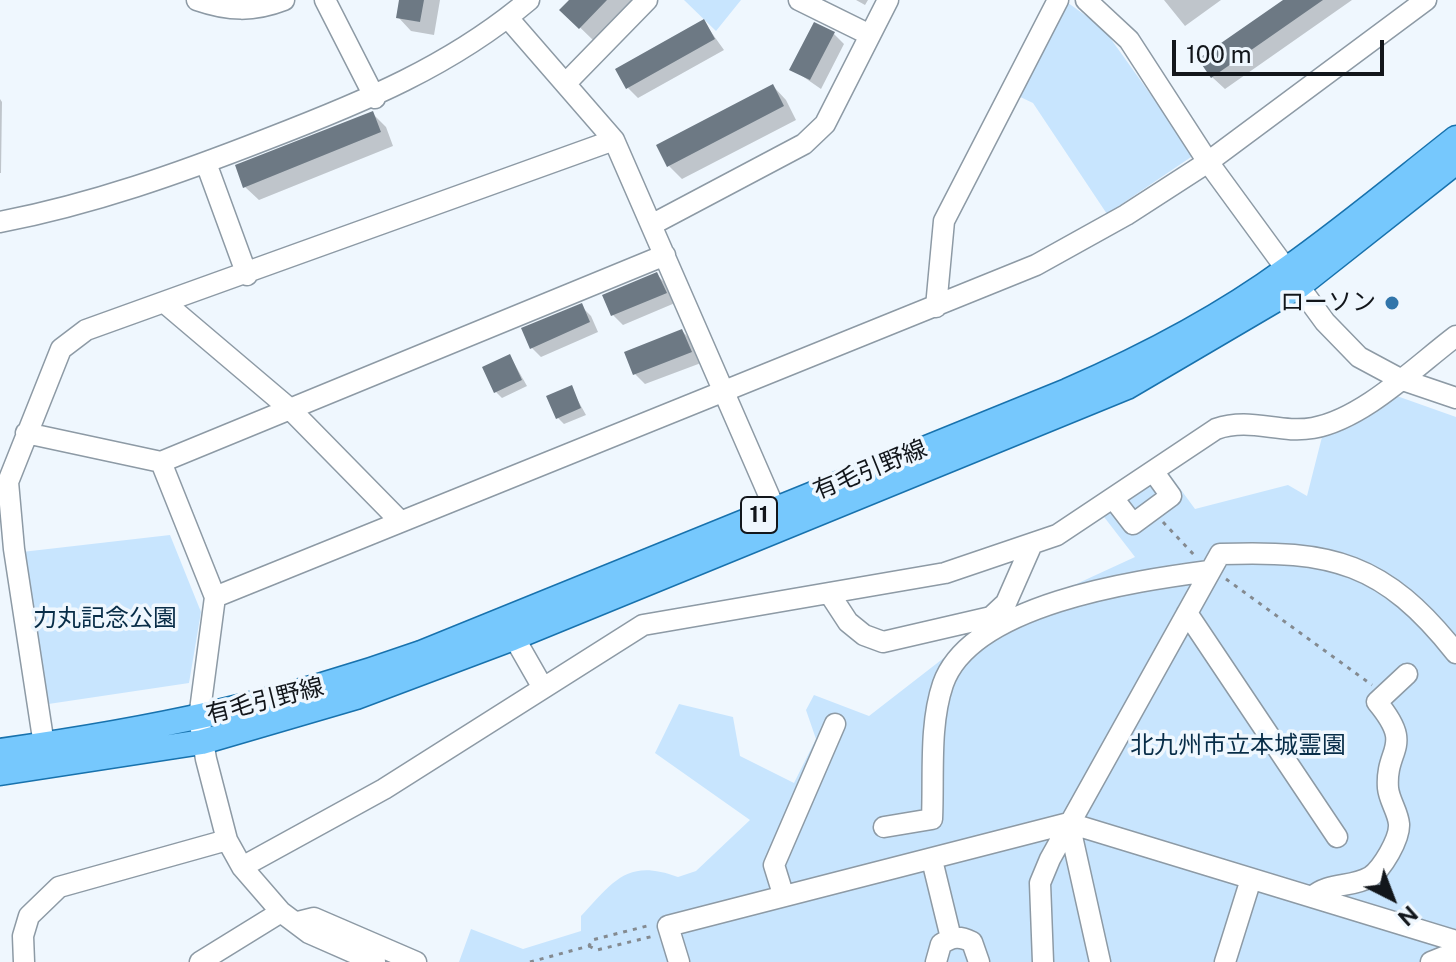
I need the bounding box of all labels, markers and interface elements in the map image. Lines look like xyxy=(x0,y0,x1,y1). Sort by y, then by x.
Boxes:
scale bar xyxy=(1176,24,1388,74)
text: 100 m xyxy=(1186,40,1252,68)
place label: ローソン xyxy=(1280,289,1376,317)
marker: ローソン xyxy=(1383,294,1401,312)
street label: 有毛引野線 xyxy=(809,434,931,506)
road number: 11 xyxy=(741,497,777,533)
park label: 力丸記念公園 xyxy=(33,605,177,633)
street label: 有毛引野線 xyxy=(203,673,327,729)
park label: 北九州市立本城霊園 xyxy=(1130,732,1346,760)
north arrow xyxy=(1352,858,1432,938)
text: N xyxy=(1393,900,1423,931)

